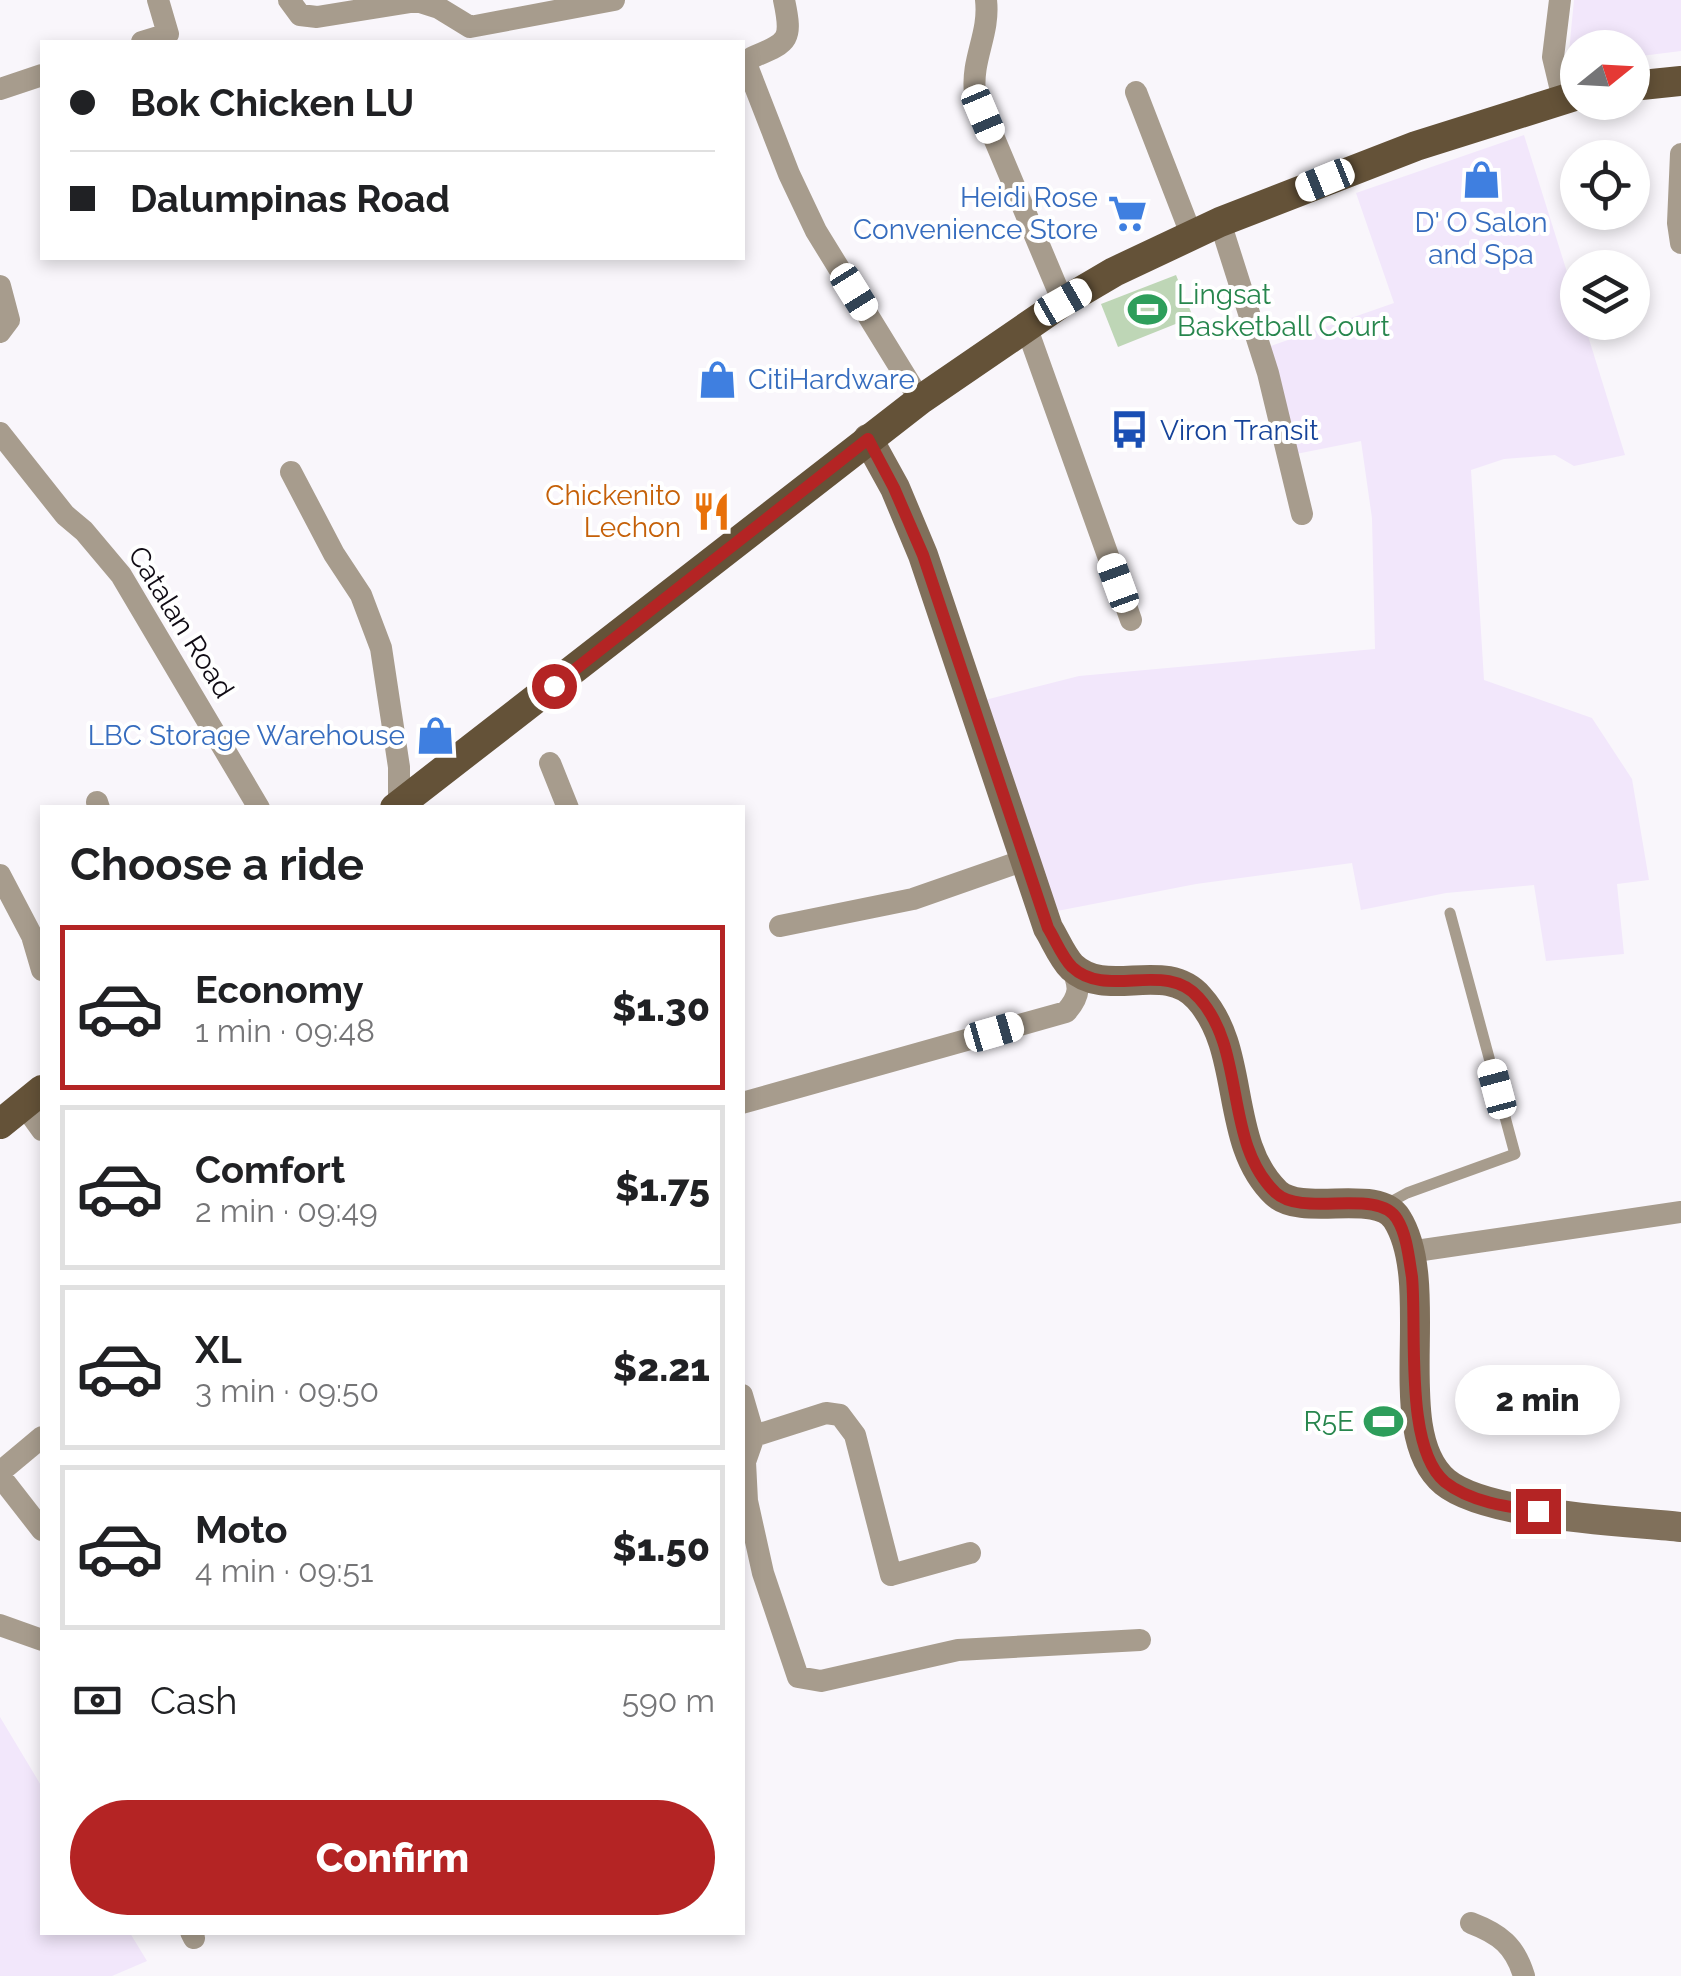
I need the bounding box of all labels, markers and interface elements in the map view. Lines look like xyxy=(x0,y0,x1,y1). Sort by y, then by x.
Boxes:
north arrow xyxy=(1560,30,1650,120)
map controls xyxy=(1560,30,1650,340)
text: Bok Chicken LU xyxy=(130,80,414,125)
car xyxy=(957,81,1009,147)
button: locate xyxy=(1560,140,1650,230)
car xyxy=(1292,155,1358,205)
shop icon: D' O Salon and Spa xyxy=(1460,159,1502,201)
text: Dalumpinas Road xyxy=(130,176,450,221)
place label: Heidi Rose Convenience Store xyxy=(853,181,1098,246)
supermarket icon: Heidi Rose Convenience Store xyxy=(1107,192,1149,234)
place label: D' O Salon and Spa xyxy=(1414,206,1548,271)
button: layers xyxy=(1560,250,1650,340)
car xyxy=(825,259,883,325)
car xyxy=(1030,274,1096,330)
place label: Lingsat Basketball Court xyxy=(1177,278,1391,343)
sports icon: Lingsat Basketball Court xyxy=(1126,289,1168,331)
shop icon: CitiHardware xyxy=(697,358,739,400)
place label: CitiHardware xyxy=(748,363,915,396)
bus stop icon: Viron Transit xyxy=(1109,409,1151,451)
place label: Viron Transit xyxy=(1160,414,1319,447)
place label: Chickenito Lechon xyxy=(545,479,681,544)
restaurant icon: Chickenito Lechon xyxy=(690,490,732,532)
street label: Catalan Road xyxy=(121,540,241,704)
car xyxy=(1094,550,1142,616)
route start xyxy=(532,664,577,709)
shop icon: LBC Storage Warehouse xyxy=(414,714,456,756)
place label: LBC Storage Warehouse xyxy=(88,719,405,752)
text: Choose a ride xyxy=(70,838,364,891)
icon: car xyxy=(75,963,165,1053)
text: Economy xyxy=(195,967,364,1012)
text: $1.30 xyxy=(612,985,710,1030)
car xyxy=(961,1009,1027,1055)
text: 1 min · 09:48 xyxy=(195,1012,375,1049)
car xyxy=(1475,1056,1519,1122)
icon: car xyxy=(75,1143,165,1233)
text: Comfort xyxy=(195,1147,345,1192)
text: $1.75 xyxy=(615,1165,710,1210)
text: 2 min · 09:49 xyxy=(195,1192,378,1229)
icon: car xyxy=(75,1323,165,1413)
text: XL xyxy=(195,1327,242,1372)
text: $2.21 xyxy=(613,1345,710,1390)
callout: 2 min xyxy=(1456,1366,1620,1436)
text: 3 min · 09:50 xyxy=(195,1372,379,1409)
text: 2 min xyxy=(1495,1381,1580,1418)
sports icon: R5E xyxy=(1363,1400,1405,1442)
place label: R5E xyxy=(1303,1405,1354,1438)
route end xyxy=(1516,1489,1561,1534)
icon: car xyxy=(75,1503,165,1593)
text: Moto xyxy=(195,1507,288,1552)
text: $1.50 xyxy=(612,1525,710,1570)
text: 4 min · 09:51 xyxy=(195,1552,374,1589)
icon: cash xyxy=(70,1673,125,1728)
text: Cash xyxy=(150,1678,237,1723)
text: 590 m xyxy=(622,1682,715,1719)
button: Confirm xyxy=(70,1800,715,1915)

